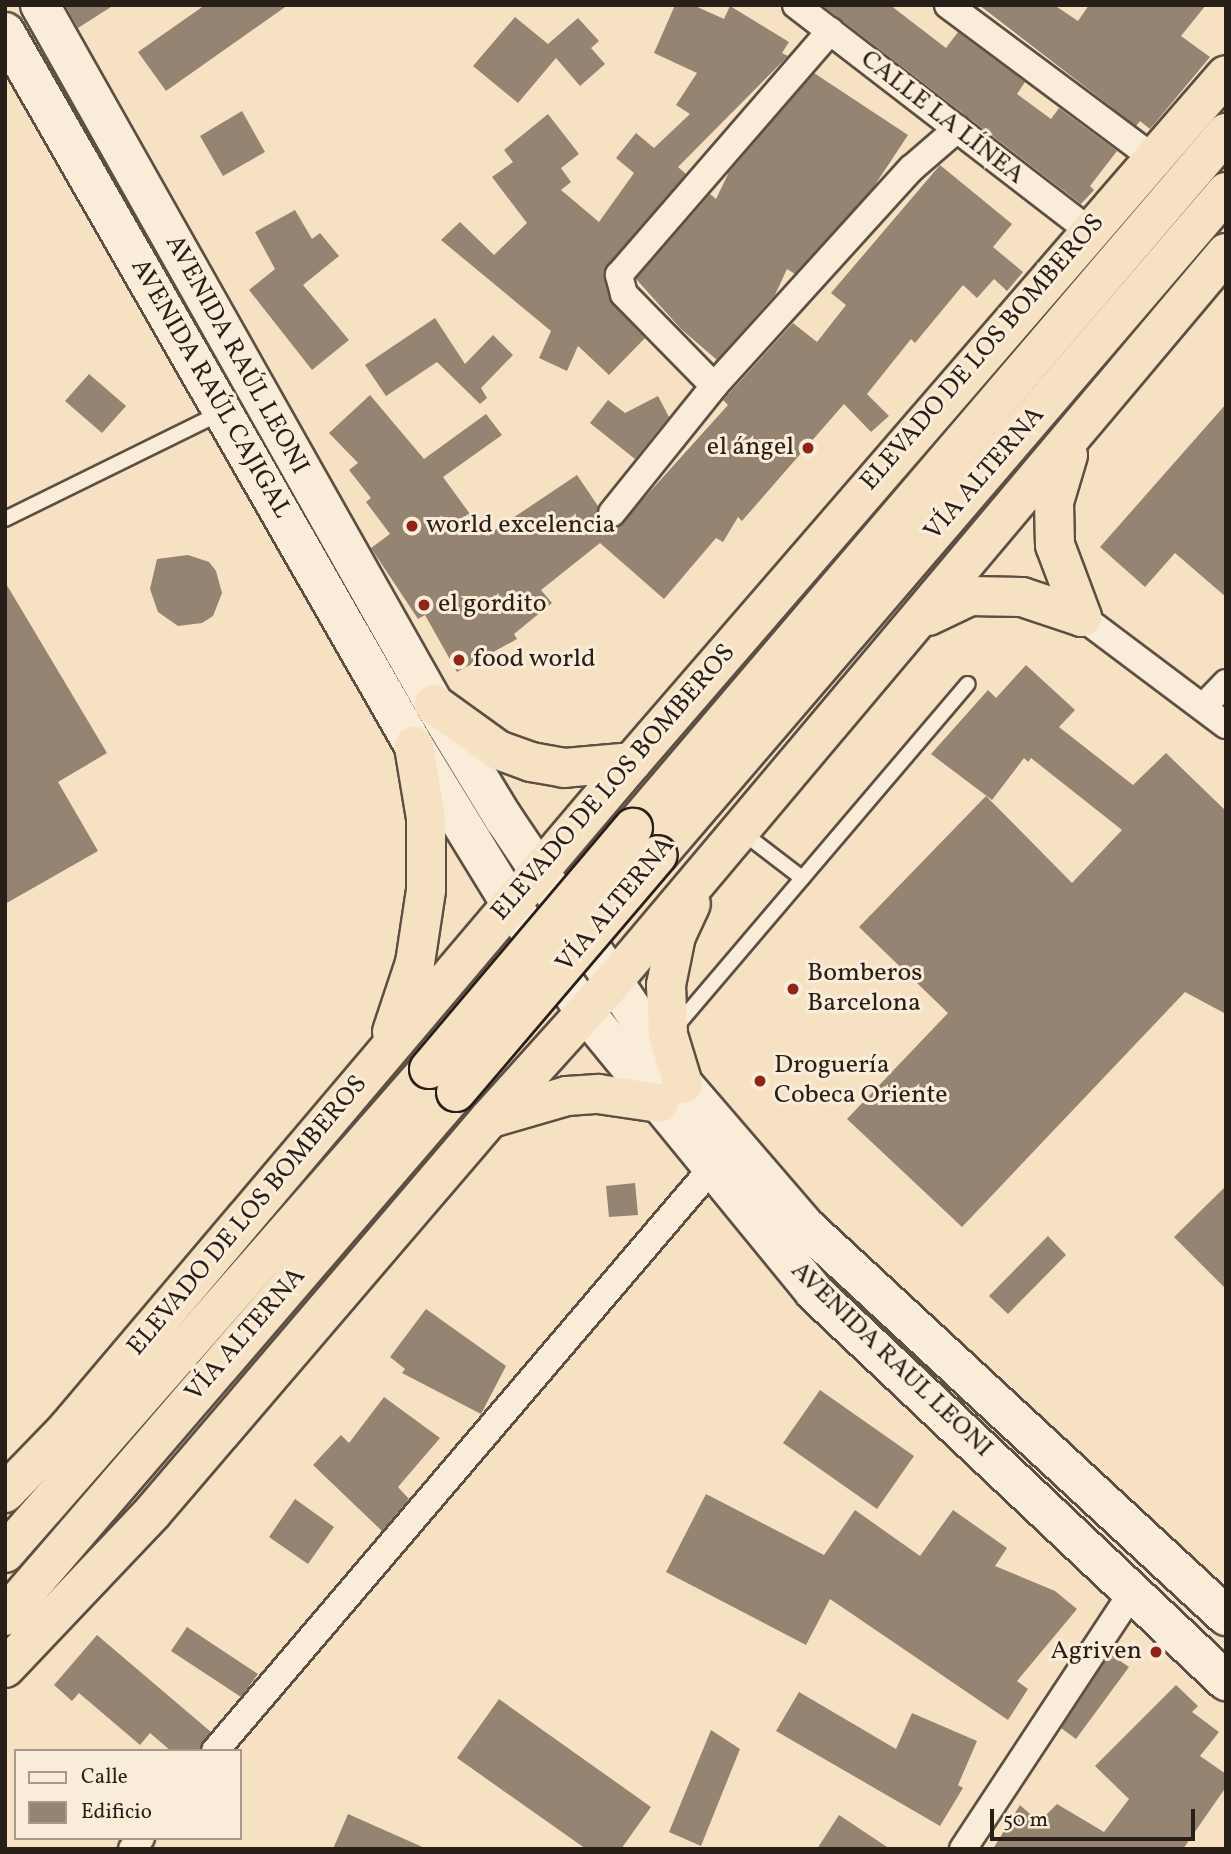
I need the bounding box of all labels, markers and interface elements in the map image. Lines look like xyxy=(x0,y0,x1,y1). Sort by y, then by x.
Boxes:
street label: CALLE LA LÍNEA xyxy=(854,44,1030,192)
street label: ELEVADO DE LOS BOMBEROS xyxy=(854,208,1112,498)
street label: AVENIDA RAÚL LEONI xyxy=(157,230,315,480)
street label: AVENIDA RAÚL CAJIGAL xyxy=(123,254,297,524)
street label: VÍA ALTERNA xyxy=(918,401,1052,547)
place label: el ángel xyxy=(707,432,794,464)
marker: el ángel xyxy=(800,440,816,456)
place label: world excelencia xyxy=(426,510,616,542)
marker: world excelencia xyxy=(404,518,420,534)
place label: el gordito xyxy=(438,589,546,621)
marker: el gordito xyxy=(416,597,432,613)
street label: ELEVADO DE LOS BOMBEROS xyxy=(485,638,743,928)
place label: food world xyxy=(473,644,596,676)
marker: food world xyxy=(451,652,467,668)
street label: VÍA ALTERNA xyxy=(550,831,682,979)
place label: Bomberos Barcelona xyxy=(807,958,922,1020)
marker: Bomberos Barcelona xyxy=(785,981,801,997)
place label: Droguería Cobeca Oriente xyxy=(774,1050,948,1112)
street label: ELEVADO DE LOS BOMBEROS xyxy=(122,1069,374,1363)
marker: Droguería Cobeca Oriente xyxy=(752,1073,768,1089)
street label: AVENIDA RAUL LEONI xyxy=(784,1256,998,1464)
street label: VÍA ALTERNA xyxy=(179,1262,313,1408)
place label: Agriven xyxy=(1050,1636,1142,1668)
marker: Agriven xyxy=(1148,1644,1164,1660)
legend xyxy=(14,1749,242,1840)
text: Calle xyxy=(81,1763,128,1792)
scale bar xyxy=(993,1794,1198,1838)
text: Edificio xyxy=(81,1798,152,1827)
text: 50 m xyxy=(1003,1806,1048,1835)

